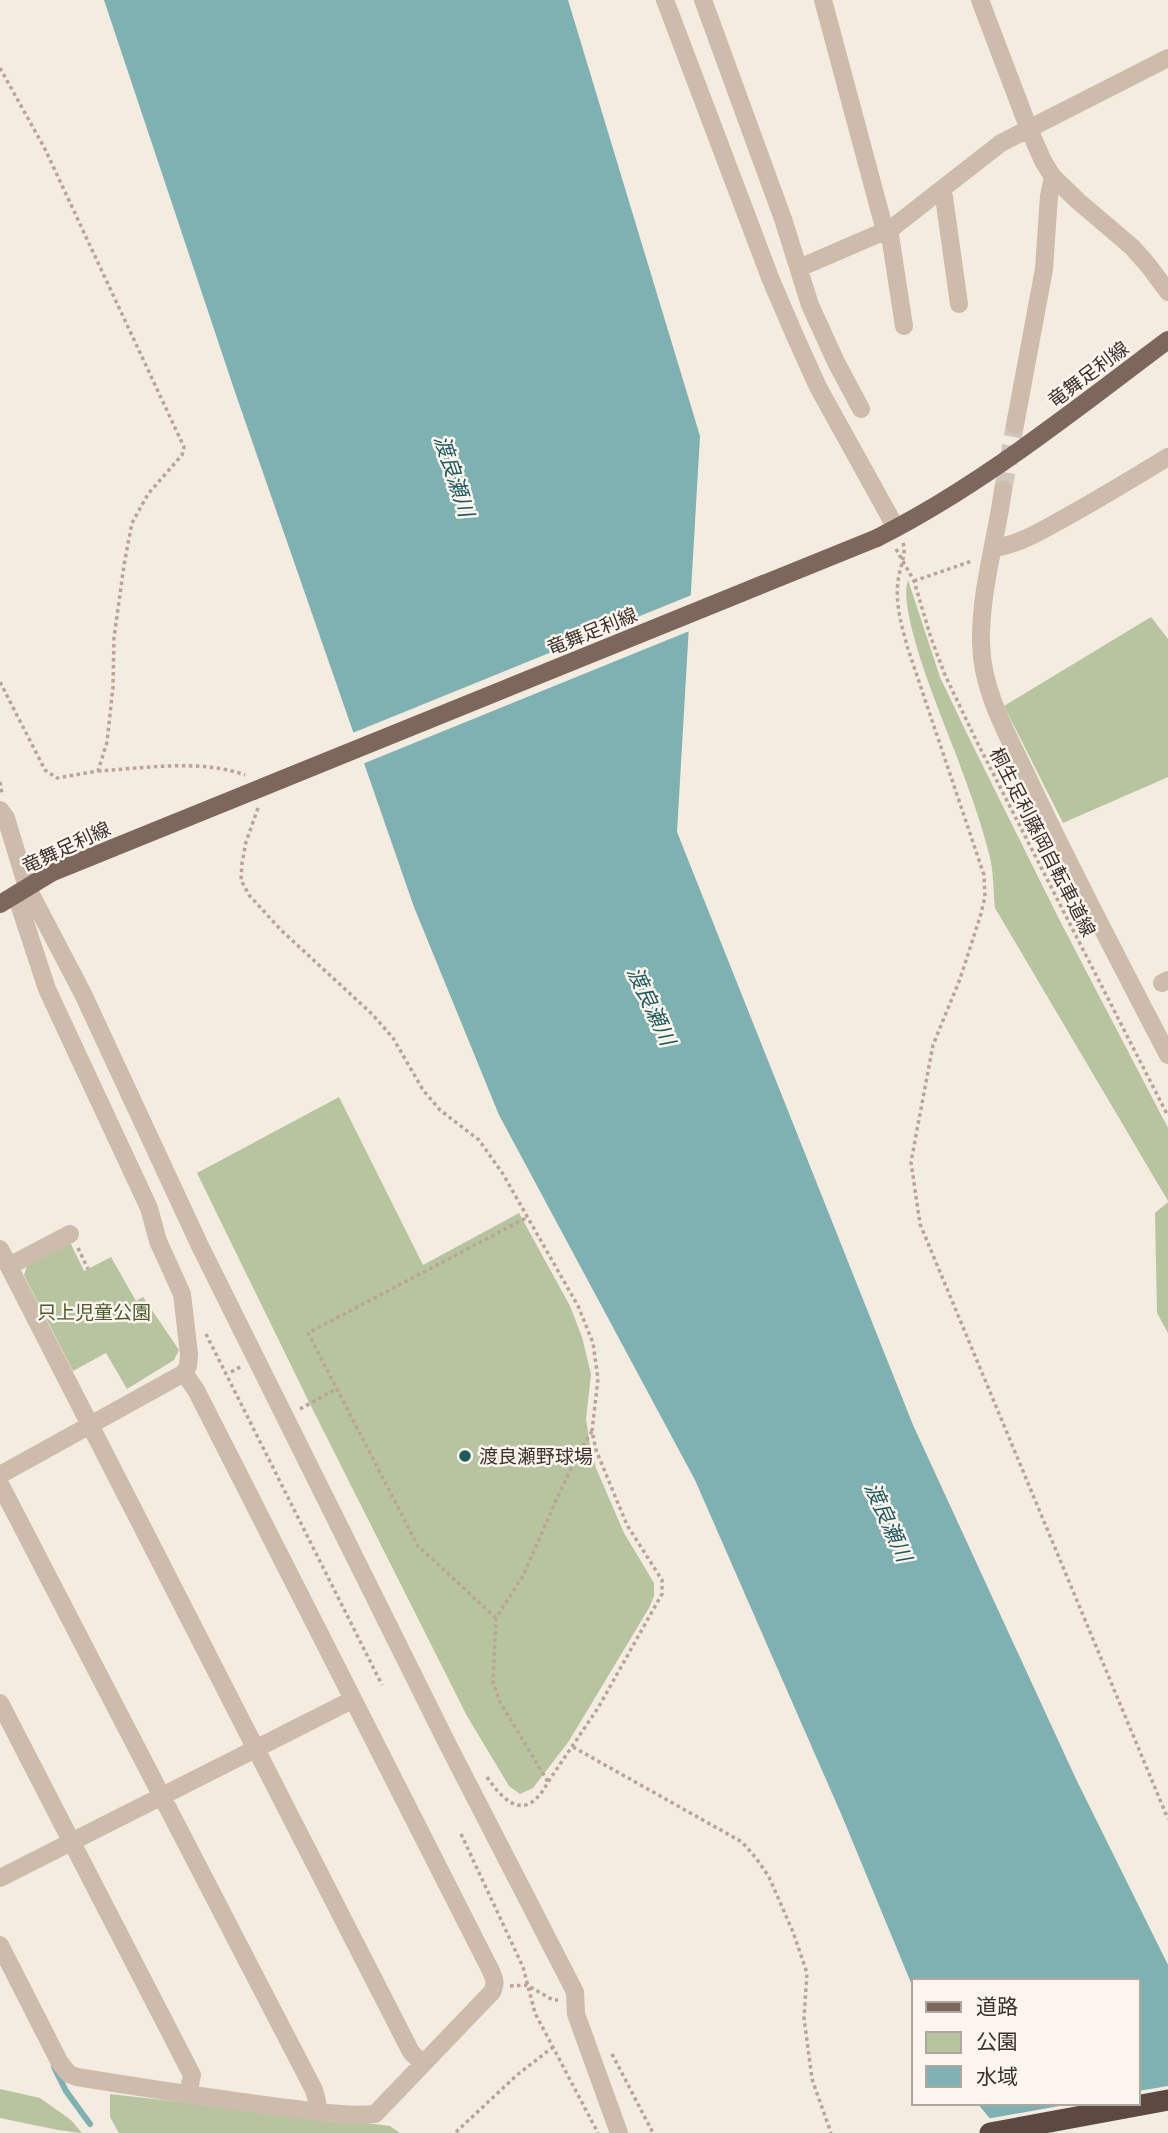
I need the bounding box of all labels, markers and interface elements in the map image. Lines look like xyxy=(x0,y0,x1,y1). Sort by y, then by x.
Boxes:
street label: 竜舞足利線 xyxy=(1044,337,1133,412)
water label: 渡良瀬川 xyxy=(429,432,479,522)
street label: 竜舞足利線 xyxy=(544,604,641,660)
street label: 桐生足利藤岡自転車道線 xyxy=(985,744,1099,941)
street label: 竜舞足利線 xyxy=(19,818,114,878)
water label: 渡良瀬川 xyxy=(621,963,680,1051)
park label: 只上児童公園 xyxy=(37,1302,151,1324)
place label: 渡良瀬野球場 xyxy=(479,1446,593,1468)
marker: 渡良瀬野球場 xyxy=(457,1448,473,1464)
water label: 渡良瀬川 xyxy=(859,1479,917,1567)
legend xyxy=(912,1979,1140,2105)
text: 道路 xyxy=(976,1995,1018,2020)
text: 公園 xyxy=(976,2030,1018,2055)
text: 水域 xyxy=(976,2065,1018,2090)

